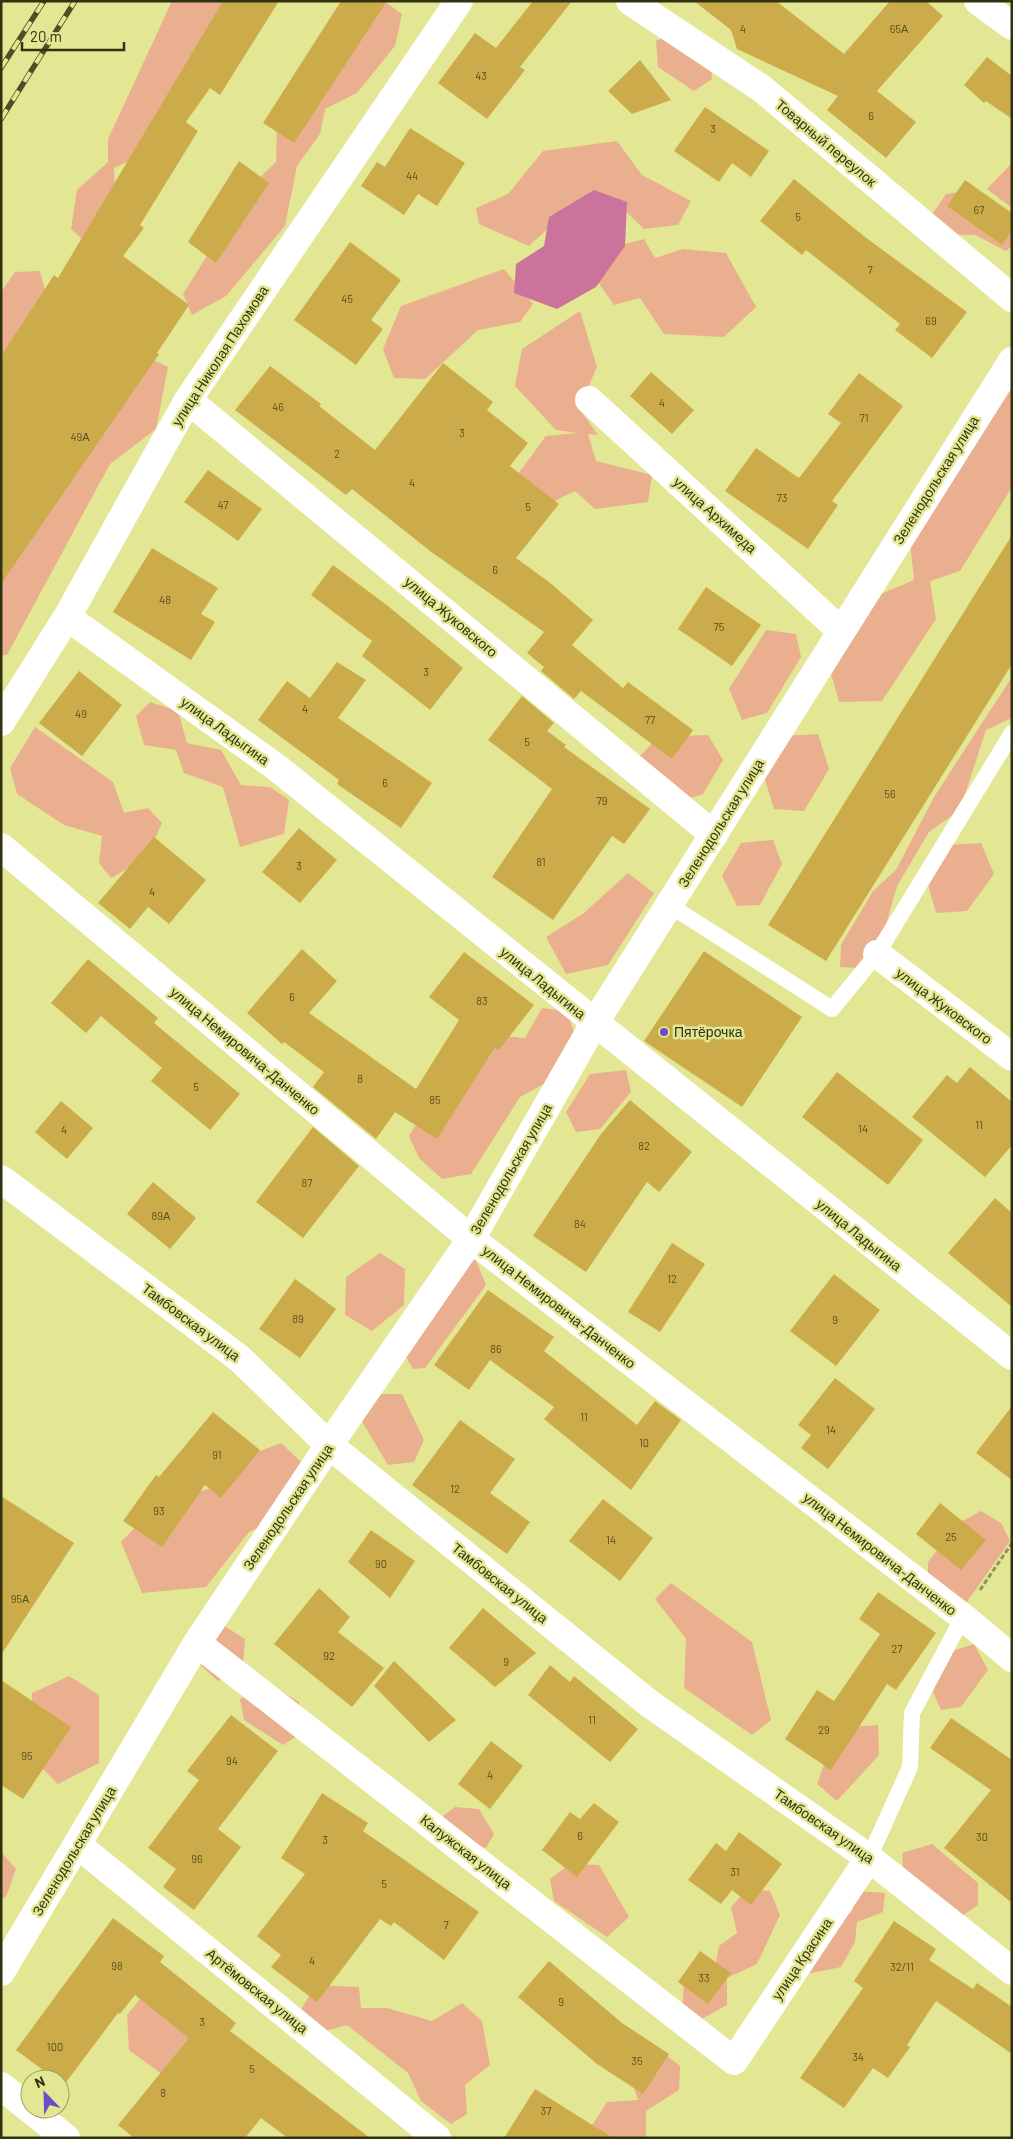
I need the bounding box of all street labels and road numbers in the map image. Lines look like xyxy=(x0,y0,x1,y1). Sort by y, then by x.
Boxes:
street label: Товарный переулок xyxy=(773,96,881,190)
street label: улица Николая Пахомова xyxy=(168,282,272,429)
street label: Зеленодольская улица xyxy=(889,412,982,547)
street label: улица Архимеда xyxy=(670,473,761,557)
street label: улица Жуковского xyxy=(401,573,501,661)
street label: улица Ладыгина xyxy=(178,693,273,768)
street label: Зеленодольская улица xyxy=(674,755,767,890)
street label: улица Ладыгина xyxy=(497,943,590,1022)
street label: улица Жуковского xyxy=(893,964,996,1047)
street label: улица Немировича-Данченко xyxy=(167,983,324,1118)
street label: Зеленодольская улица xyxy=(466,1100,555,1237)
street label: улица Ладыгина xyxy=(813,1195,906,1274)
street label: улица Немировича-Данченко xyxy=(479,1241,640,1372)
street label: Тамбовская улица xyxy=(139,1279,244,1364)
street label: Зеленодольская улица xyxy=(239,1440,336,1573)
street label: улица Немировича-Данченко xyxy=(800,1488,961,1619)
street label: Тамбовская улица xyxy=(449,1539,552,1627)
street label: Зеленодольская улица xyxy=(28,1783,119,1919)
street label: Тамбовская улица xyxy=(771,1785,878,1867)
street label: Калужская улица xyxy=(417,1811,515,1893)
street label: улица Красина xyxy=(768,1914,835,2003)
street label: Артёмовская улица xyxy=(203,1944,312,2037)

